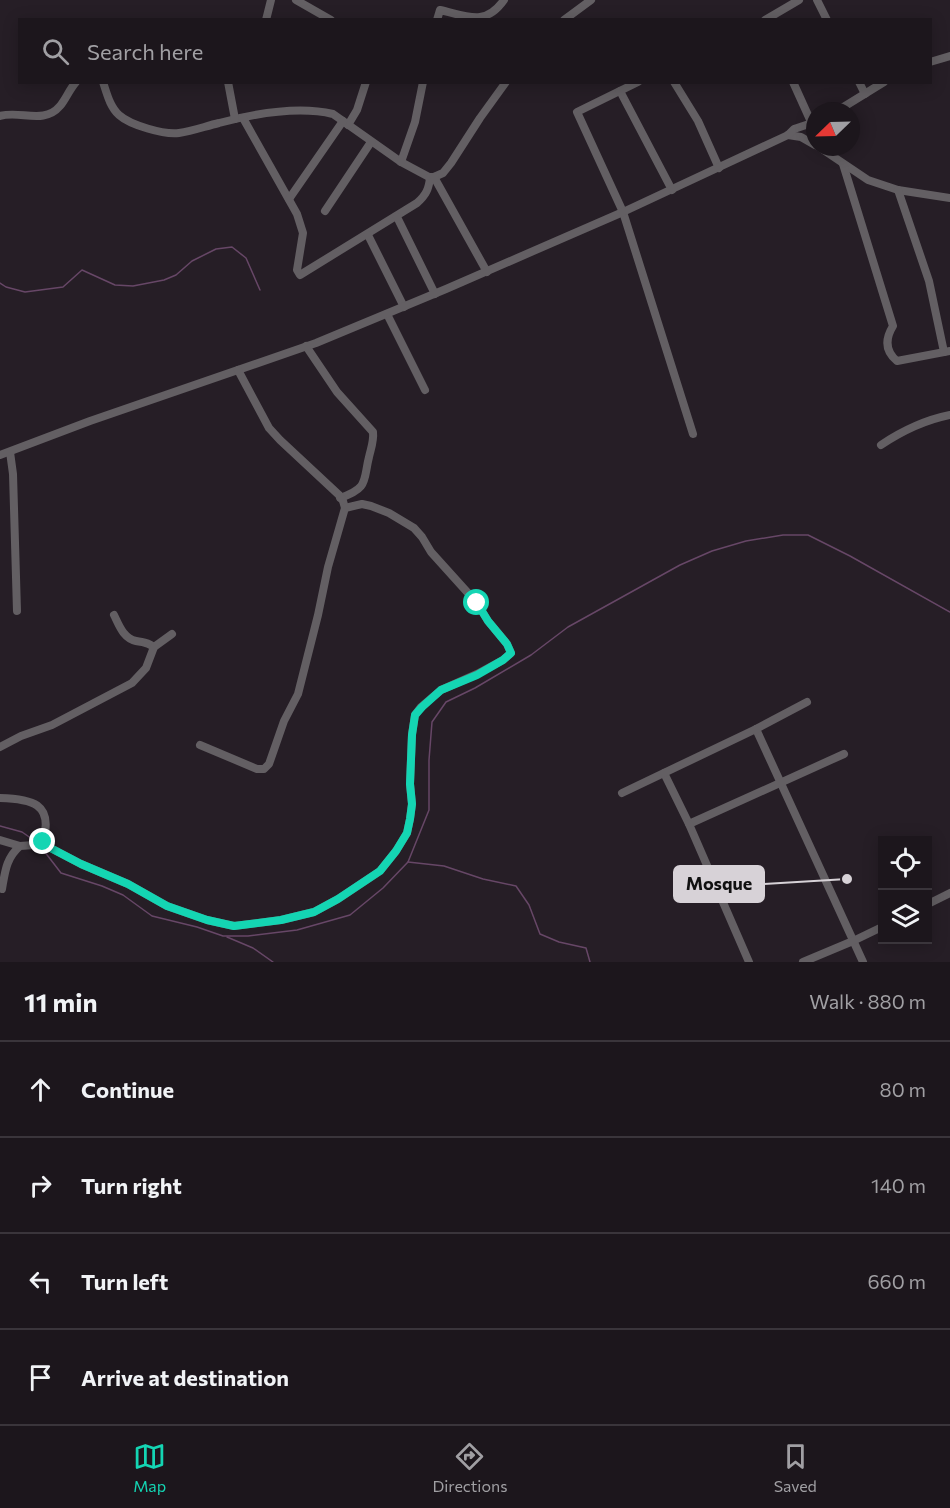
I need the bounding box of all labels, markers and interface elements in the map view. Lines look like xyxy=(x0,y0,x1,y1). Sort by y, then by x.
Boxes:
search box xyxy=(18,18,932,84)
icon: search xyxy=(39,35,72,68)
text: Search here xyxy=(87,38,203,65)
north arrow xyxy=(806,102,860,156)
route start xyxy=(463,589,489,615)
route end xyxy=(29,828,55,854)
map controls xyxy=(878,836,932,944)
button: locate xyxy=(878,836,932,890)
callout: Mosque xyxy=(674,866,764,902)
text: Mosque xyxy=(686,872,752,894)
button: layers xyxy=(878,890,932,944)
text: 11 min xyxy=(24,986,97,1017)
text: Walk · 880 m xyxy=(809,989,926,1013)
icon: ahead xyxy=(24,1073,57,1106)
text: Continue xyxy=(81,1076,174,1103)
text: 80 m xyxy=(880,1077,926,1101)
icon: right xyxy=(24,1169,57,1202)
text: Turn right xyxy=(81,1172,182,1199)
text: 140 m xyxy=(871,1173,926,1197)
icon: left xyxy=(24,1265,57,1298)
text: Turn left xyxy=(81,1268,168,1295)
text: 660 m xyxy=(867,1269,926,1293)
icon: arrive xyxy=(24,1361,57,1394)
text: Arrive at destination xyxy=(81,1364,289,1391)
tab: Map xyxy=(133,1440,166,1495)
tab: Directions xyxy=(432,1440,507,1495)
tab: Saved xyxy=(774,1440,817,1495)

